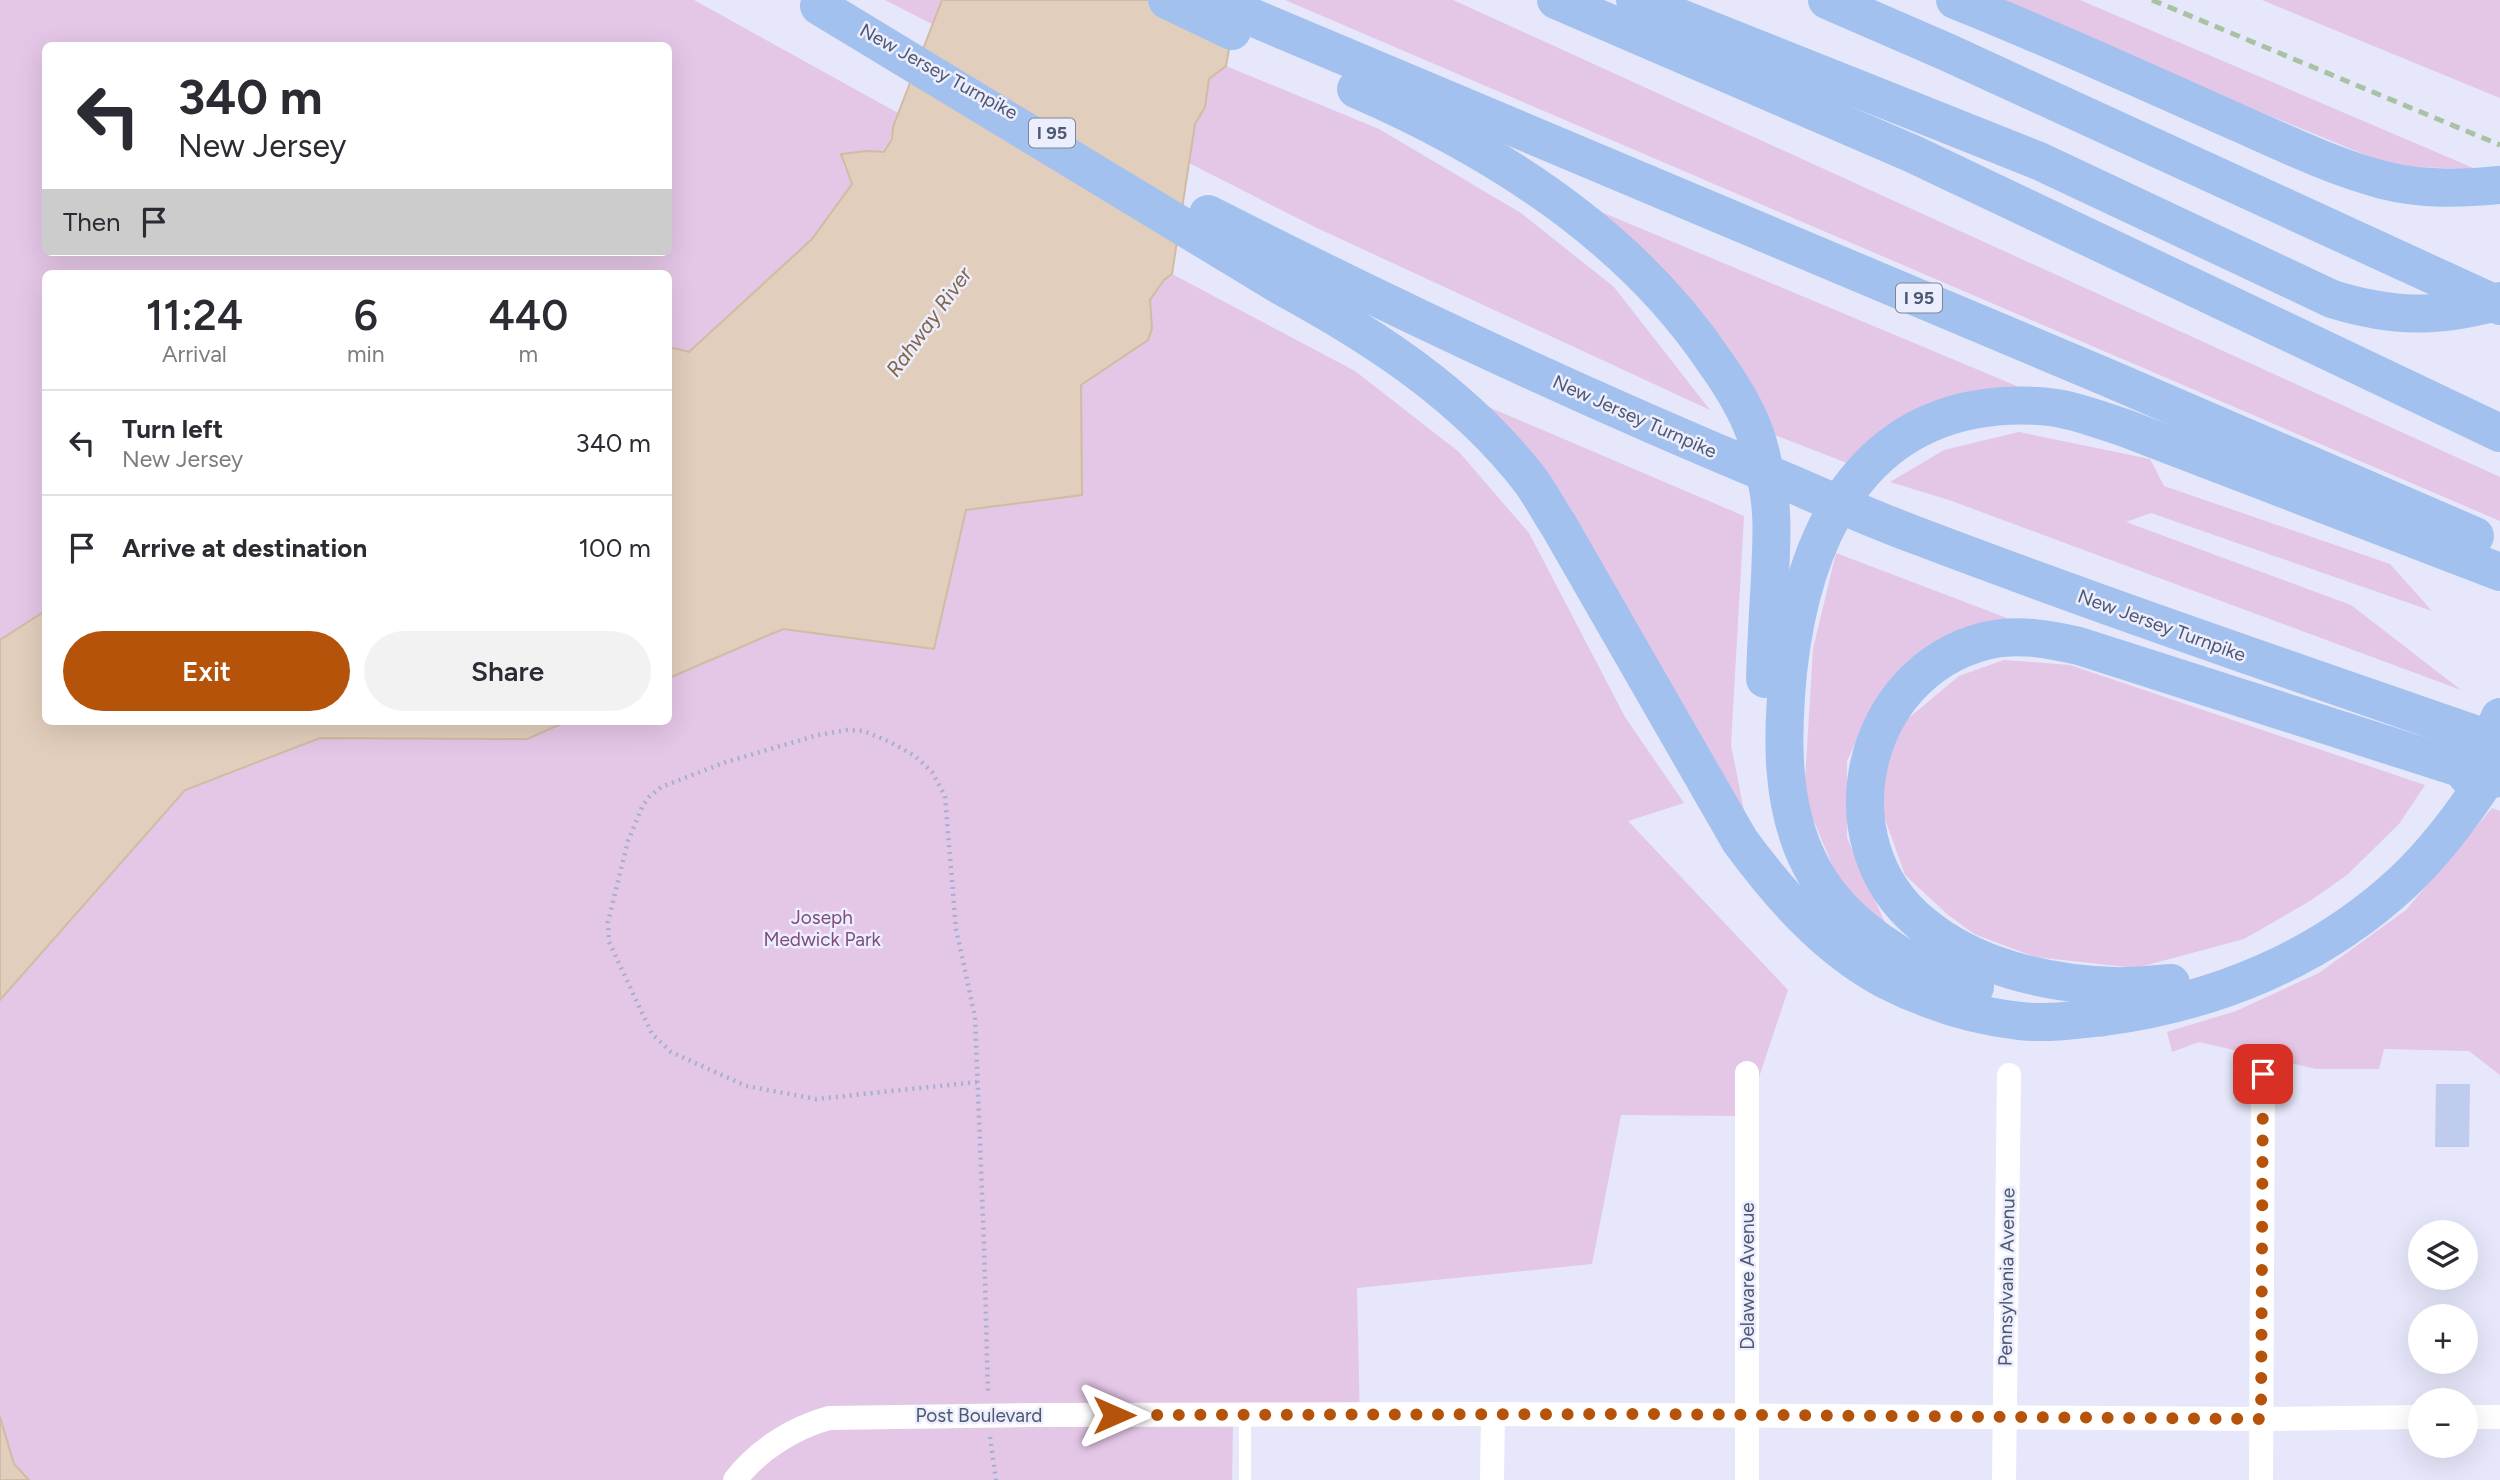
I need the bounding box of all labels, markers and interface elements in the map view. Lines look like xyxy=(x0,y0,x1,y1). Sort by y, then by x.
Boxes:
street label: New Jersey Turnpike xyxy=(856,18,1022,124)
text: 340 m xyxy=(178,67,322,126)
icon: left xyxy=(63,70,154,161)
road number: I 95 xyxy=(1029,118,1075,148)
text: New Jersey xyxy=(178,127,346,165)
icon: arrive xyxy=(135,203,173,241)
text: Then xyxy=(63,206,121,238)
water label: Rahway River xyxy=(881,261,977,381)
road number: I 95 xyxy=(1896,284,1942,312)
text: 11:24 xyxy=(146,290,243,341)
text: 6 xyxy=(354,290,378,341)
text: 440 xyxy=(488,290,568,341)
text: Arrival xyxy=(162,340,227,368)
text: min xyxy=(347,340,385,368)
text: m xyxy=(519,340,538,368)
street label: New Jersey Turnpike xyxy=(1549,370,1720,463)
text: Turn left xyxy=(122,413,223,445)
icon: left xyxy=(63,424,101,462)
text: 340 m xyxy=(575,427,651,459)
text: New Jersey xyxy=(122,445,243,473)
icon: arrive xyxy=(63,529,101,567)
text: Arrive at destination xyxy=(122,532,367,564)
text: 100 m xyxy=(578,532,651,564)
street label: New Jersey Turnpike xyxy=(2075,584,2249,667)
button: Exit xyxy=(63,631,350,711)
button: Share xyxy=(364,631,651,711)
park label: Joseph Medwick Park xyxy=(763,906,881,951)
pin xyxy=(2233,1044,2293,1104)
icon: arrive xyxy=(2244,1055,2282,1093)
street label: Pennsylvania Avenue xyxy=(1993,1188,2020,1366)
street label: Delaware Avenue xyxy=(1736,1202,1759,1350)
map controls xyxy=(2408,1220,2478,1458)
button: layers xyxy=(2408,1220,2478,1290)
button: + xyxy=(2408,1304,2478,1374)
position arrow xyxy=(1077,1378,1151,1452)
button: − xyxy=(2408,1388,2478,1458)
street label: Post Boulevard xyxy=(916,1404,1043,1427)

